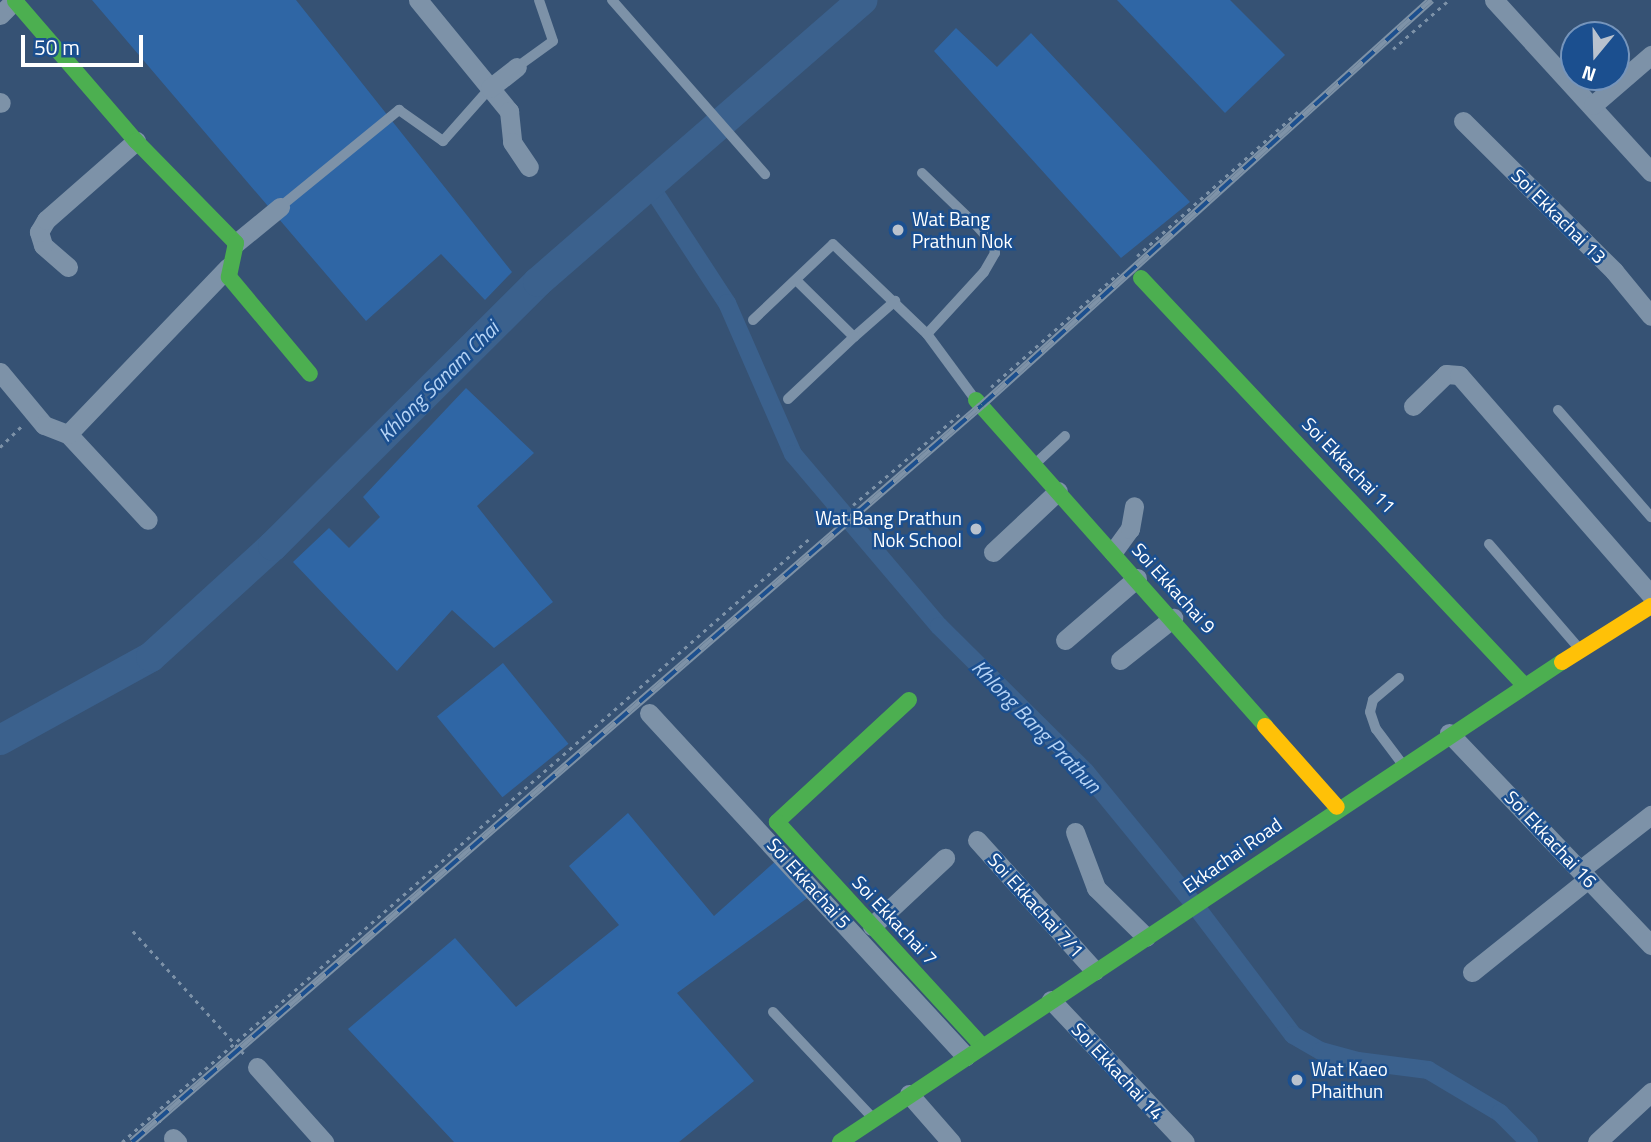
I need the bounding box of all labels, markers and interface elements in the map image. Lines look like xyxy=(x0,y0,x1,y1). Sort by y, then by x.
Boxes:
scale bar xyxy=(24,21,147,65)
north arrow xyxy=(1560,21,1630,91)
text: 50 m xyxy=(34,31,80,63)
text: N xyxy=(1578,59,1600,90)
street label: Soi Ekkachai 13 xyxy=(1507,164,1611,268)
place label: Wat Bang Prathun Nok xyxy=(912,208,1013,252)
marker: Wat Bang Prathun Nok xyxy=(890,222,906,238)
water label: Khlong Sanam Chai xyxy=(373,316,503,446)
street label: Soi Ekkachai 11 xyxy=(1298,412,1400,518)
place label: Wat Bang Prathun Nok School xyxy=(815,507,962,551)
marker: Wat Bang Prathun Nok School xyxy=(968,521,984,537)
street label: Soi Ekkachai 9 xyxy=(1127,538,1221,638)
water label: Khlong Bang Prathun xyxy=(967,654,1107,798)
street label: Soi Ekkachai 16 xyxy=(1500,786,1602,892)
street label: Ekkachai Road xyxy=(1178,812,1286,898)
street label: Soi Ekkachai 5 xyxy=(762,833,856,933)
street label: Soi Ekkachai 7/1 xyxy=(983,848,1089,962)
street label: Soi Ekkachai 7 xyxy=(848,871,942,969)
street label: Soi Ekkachai 14 xyxy=(1067,1018,1169,1124)
place label: Wat Kaeo Phaithun xyxy=(1311,1058,1388,1102)
marker: Wat Kaeo Phaithun xyxy=(1289,1072,1305,1088)

